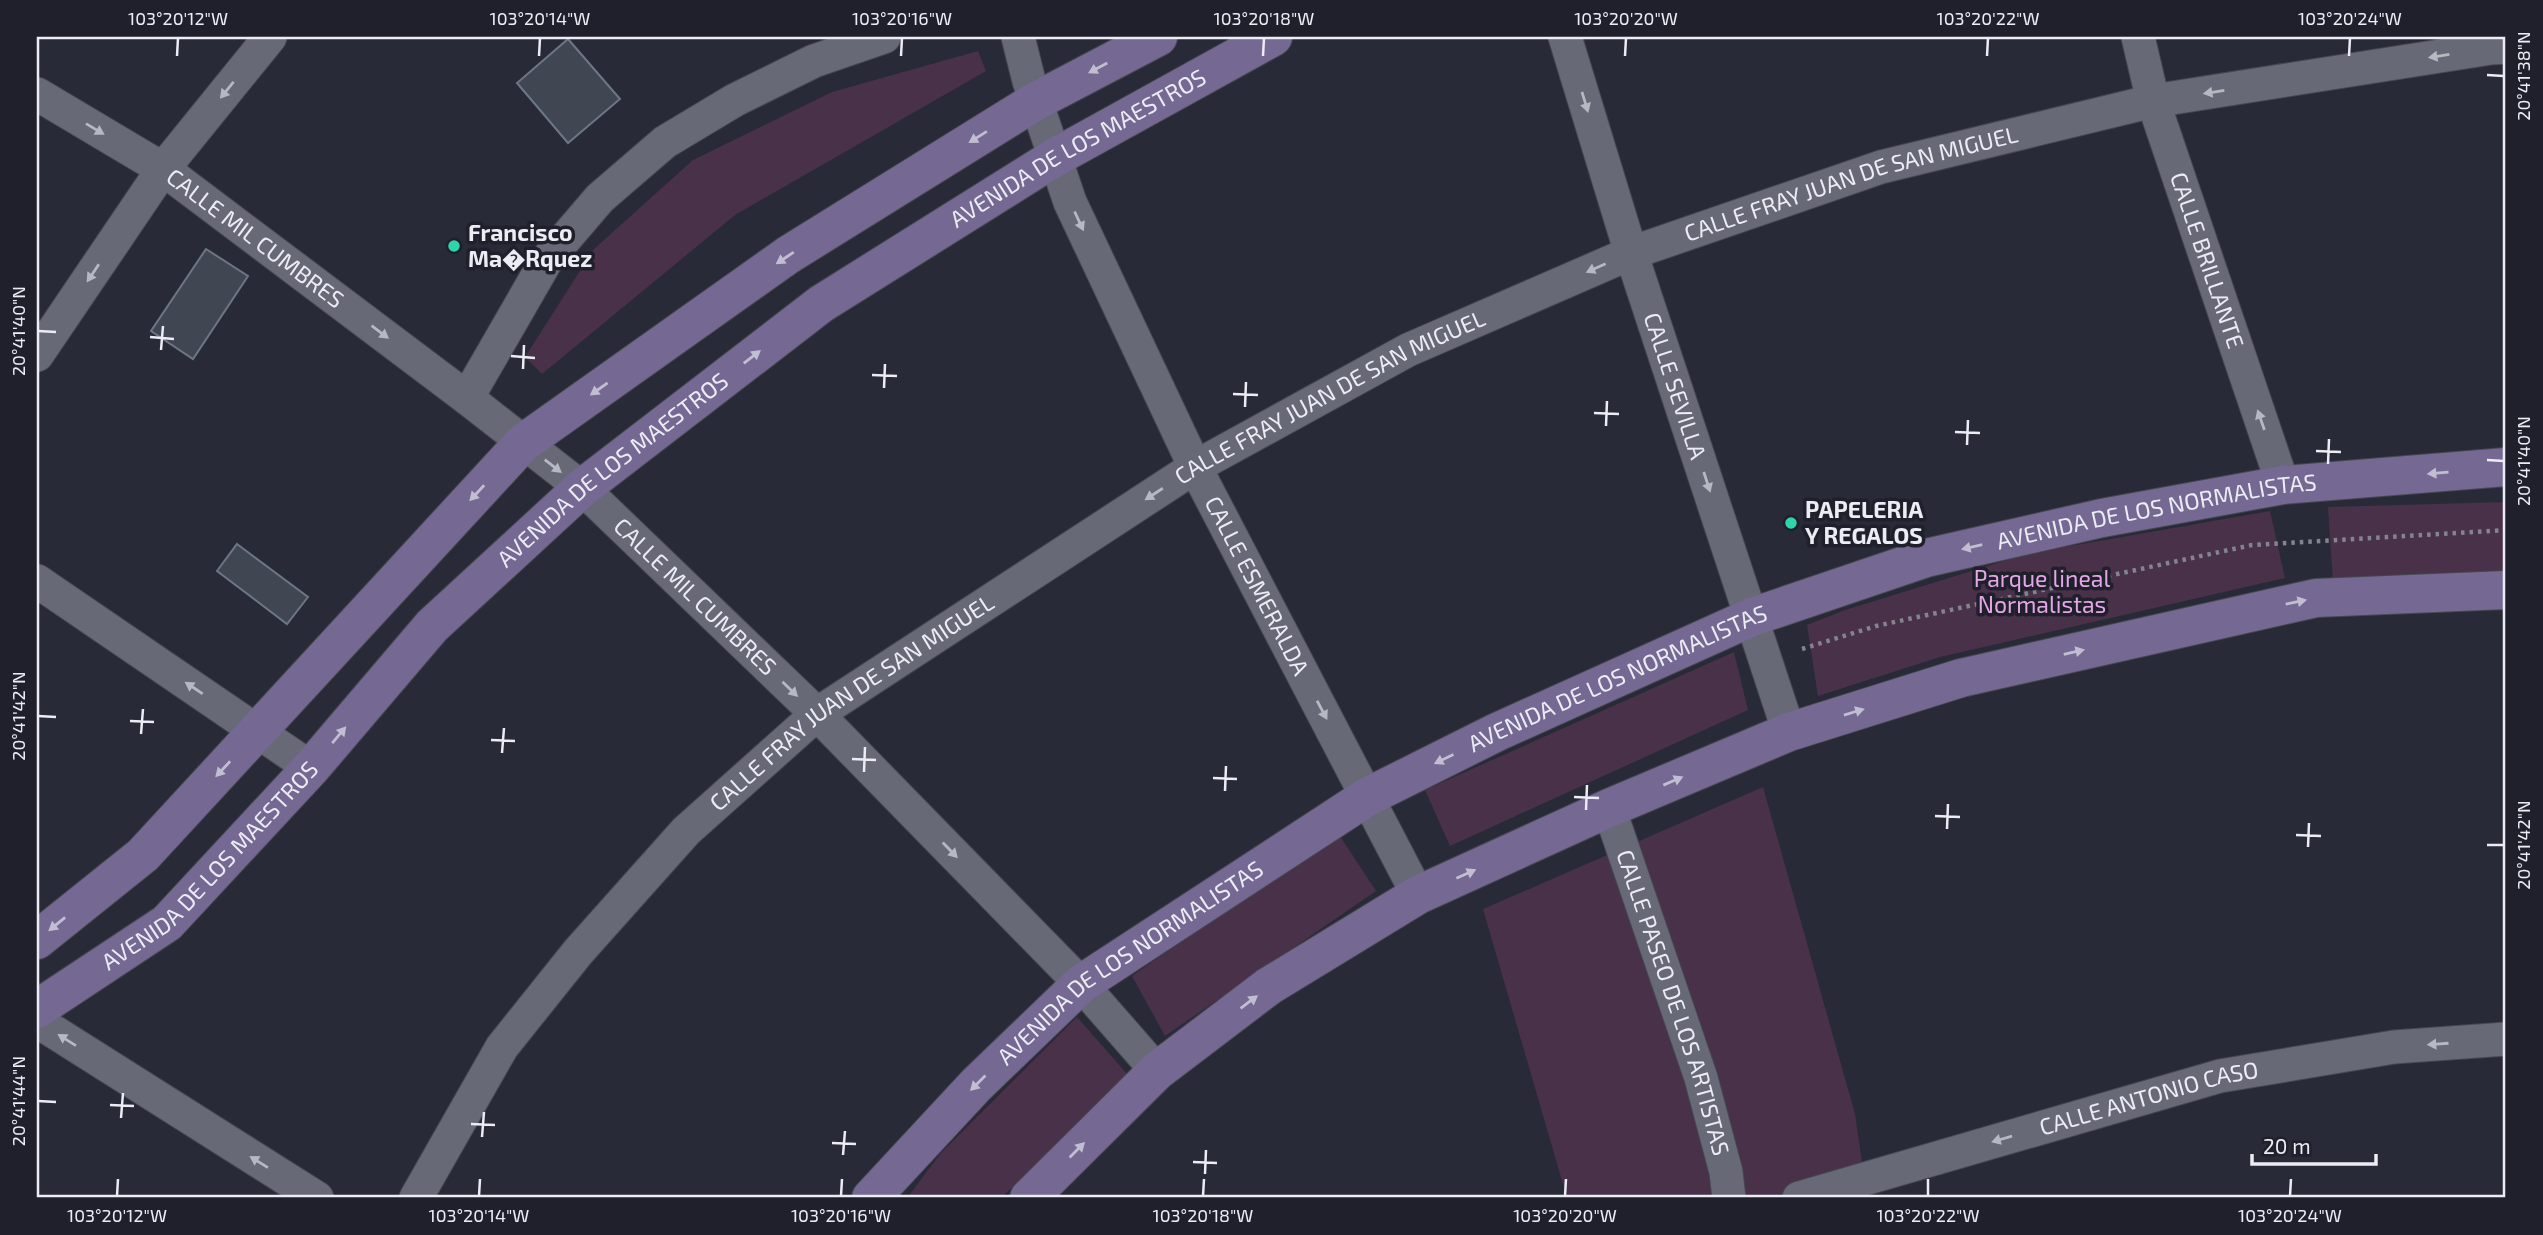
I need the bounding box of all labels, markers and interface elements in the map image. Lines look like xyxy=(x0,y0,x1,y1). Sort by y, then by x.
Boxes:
text: 103°20'12"W xyxy=(128,7,228,29)
text: 103°20'14"W xyxy=(490,7,590,29)
text: 103°20'16"W xyxy=(852,7,952,29)
text: 103°20'18"W xyxy=(1214,7,1314,29)
text: 103°20'20"W xyxy=(1574,7,1678,29)
text: 103°20'22"W xyxy=(1937,7,2039,29)
text: 103°20'24"W xyxy=(2298,7,2402,29)
text: 20°41'38"N xyxy=(2512,31,2534,121)
one-way arrow xyxy=(2428,51,2450,62)
street label: AVENIDA DE LOS MAESTROS xyxy=(944,62,1210,233)
one-way arrow xyxy=(1088,63,1108,74)
one-way arrow xyxy=(220,80,235,98)
one-way arrow xyxy=(2203,86,2225,97)
one-way arrow xyxy=(1580,92,1590,113)
street label: CALLE FRAY JUAN DE SAN MIGUEL xyxy=(1680,119,2021,247)
one-way arrow xyxy=(86,123,105,135)
one-way arrow xyxy=(968,130,987,143)
street label: CALLE MIL CUMBRES xyxy=(162,162,350,313)
street label: CALLE BRILLANTE xyxy=(2165,168,2251,352)
one-way arrow xyxy=(1073,211,1085,231)
place label: Francisco Ma�Rquez xyxy=(468,218,592,272)
marker: Francisco Ma�Rquez xyxy=(446,238,462,254)
one-way arrow xyxy=(776,251,794,265)
one-way arrow xyxy=(1586,262,1606,274)
one-way arrow xyxy=(86,263,99,283)
text: 20°41'40"N xyxy=(7,286,29,376)
street label: CALLE FRAY JUAN DE SAN MIGUEL xyxy=(1169,303,1489,490)
street label: CALLE SEVILLA xyxy=(1639,309,1713,463)
one-way arrow xyxy=(371,325,389,339)
one-way arrow xyxy=(743,349,761,364)
street label: AVENIDA DE LOS MAESTROS xyxy=(491,366,733,572)
one-way arrow xyxy=(590,382,608,396)
one-way arrow xyxy=(2255,410,2266,431)
text: 20°41'40"N xyxy=(2512,416,2534,506)
one-way arrow xyxy=(543,458,561,473)
street label: AVENIDA DE LOS NORMALISTAS xyxy=(1994,467,2318,555)
one-way arrow xyxy=(2427,468,2449,479)
one-way arrow xyxy=(1702,471,1713,492)
one-way arrow xyxy=(469,484,485,502)
one-way arrow xyxy=(1145,487,1164,500)
street label: CALLE ESMERALDA xyxy=(1200,491,1316,680)
place label: PAPELERIA Y REGALOS xyxy=(1805,495,1923,549)
street label: CALLE MIL CUMBRES xyxy=(609,511,783,680)
marker: PAPELERIA Y REGALOS xyxy=(1783,515,1799,531)
one-way arrow xyxy=(1961,542,1983,553)
park label: Parque lineal Normalistas xyxy=(1974,564,2110,618)
street label: CALLE FRAY JUAN DE SAN MIGUEL xyxy=(703,587,999,816)
one-way arrow xyxy=(2285,597,2307,608)
street label: AVENIDA DE LOS NORMALISTAS xyxy=(1463,598,1770,757)
one-way arrow xyxy=(2063,646,2085,657)
text: 20°41'42"N xyxy=(7,671,29,761)
one-way arrow xyxy=(781,680,798,696)
one-way arrow xyxy=(185,681,203,695)
one-way arrow xyxy=(1316,700,1328,720)
one-way arrow xyxy=(1844,706,1865,716)
one-way arrow xyxy=(331,726,347,744)
one-way arrow xyxy=(1434,753,1454,764)
street label: AVENIDA DE LOS MAESTROS xyxy=(96,755,323,975)
one-way arrow xyxy=(216,760,232,777)
one-way arrow xyxy=(1663,775,1684,786)
text: 20°41'42"N xyxy=(2512,800,2534,890)
one-way arrow xyxy=(942,842,959,859)
street label: CALLE PASEO DE LOS ARTISTAS xyxy=(1611,846,1736,1158)
street label: AVENIDA DE LOS NORMALISTAS xyxy=(991,854,1268,1070)
one-way arrow xyxy=(1455,868,1476,879)
one-way arrow xyxy=(49,916,67,931)
one-way arrow xyxy=(1240,995,1258,1009)
one-way arrow xyxy=(58,1033,77,1046)
one-way arrow xyxy=(2427,1039,2449,1050)
street label: CALLE ANTONIO CASO xyxy=(2036,1055,2260,1141)
text: 20°41'44"N xyxy=(7,1056,29,1146)
one-way arrow xyxy=(970,1075,987,1092)
scale bar xyxy=(2252,1123,2377,1167)
text: 20 m xyxy=(2263,1133,2311,1158)
one-way arrow xyxy=(1991,1135,2012,1145)
one-way arrow xyxy=(1069,1142,1085,1159)
one-way arrow xyxy=(250,1155,269,1168)
text: 103°20'12"W xyxy=(67,1204,167,1226)
text: 103°20'14"W xyxy=(429,1204,529,1226)
text: 103°20'16"W xyxy=(791,1204,891,1226)
text: 103°20'18"W xyxy=(1153,1204,1253,1226)
text: 103°20'20"W xyxy=(1513,1204,1617,1226)
text: 103°20'22"W xyxy=(1877,1204,1979,1226)
text: 103°20'24"W xyxy=(2238,1204,2342,1226)

